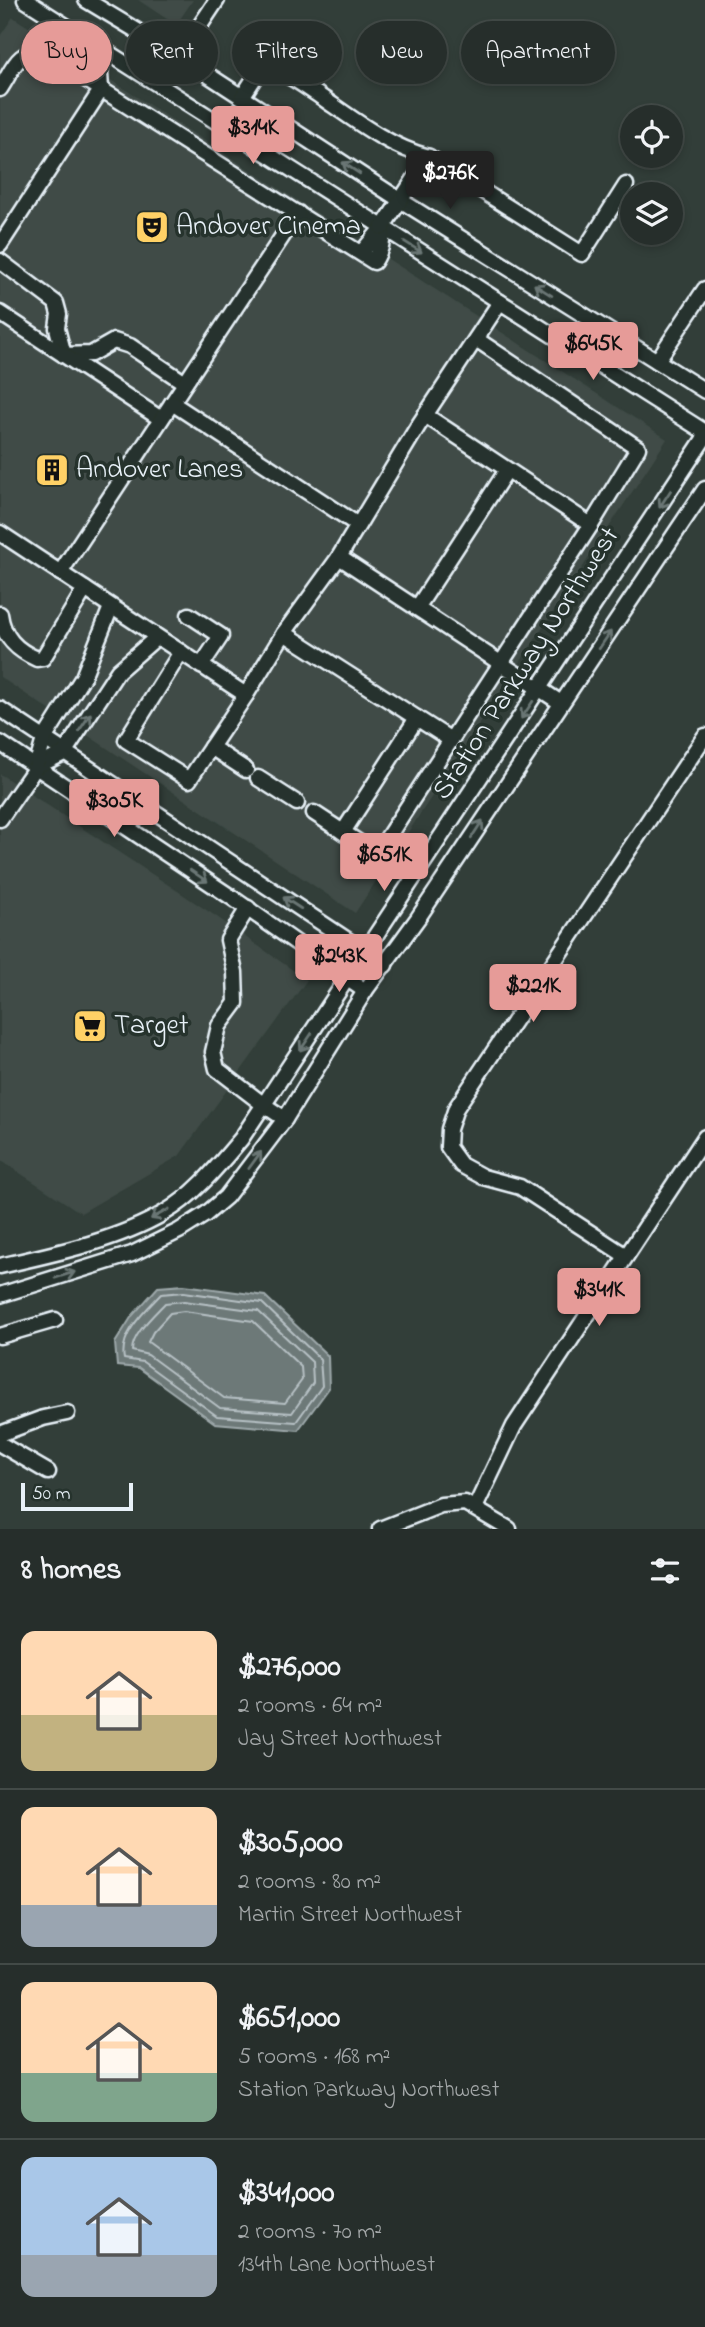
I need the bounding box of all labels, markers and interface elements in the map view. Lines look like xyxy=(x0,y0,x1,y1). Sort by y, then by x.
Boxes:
chip: Buy xyxy=(21,21,112,84)
chip: Rent xyxy=(126,21,218,84)
chip: Filters xyxy=(232,21,342,84)
chip: New xyxy=(356,21,447,84)
chip: Apartment xyxy=(461,21,615,84)
map controls xyxy=(620,105,683,245)
button: locate xyxy=(620,105,683,168)
pin: $314K xyxy=(204,106,302,166)
text: $314K xyxy=(227,112,279,145)
pin: $276K xyxy=(401,152,499,211)
text: $276K xyxy=(422,157,478,190)
one-way arrow xyxy=(342,161,362,175)
button: layers xyxy=(620,182,683,245)
place label: Andover Cinema xyxy=(176,207,361,248)
theatre icon: Andover Cinema xyxy=(133,208,171,246)
one-way arrow xyxy=(402,241,422,255)
one-way arrow xyxy=(534,282,554,296)
pin: $645K xyxy=(544,322,642,382)
text: $645K xyxy=(564,328,622,361)
place label: Andover Lanes xyxy=(76,450,243,491)
building icon: Andover Lanes xyxy=(33,451,71,489)
one-way arrow xyxy=(657,489,672,508)
street label: Station Parkway Northwest xyxy=(423,519,631,809)
one-way arrow xyxy=(598,631,612,650)
one-way arrow xyxy=(519,700,534,719)
one-way arrow xyxy=(77,713,92,732)
pin: $305K xyxy=(65,780,163,839)
text: $305K xyxy=(85,785,143,818)
one-way arrow xyxy=(471,819,485,839)
pin: $651K xyxy=(335,834,433,893)
text: $651K xyxy=(356,839,412,872)
one-way arrow xyxy=(189,869,209,883)
one-way arrow xyxy=(283,896,302,910)
pin: $243K xyxy=(290,934,388,994)
text: $243K xyxy=(311,940,367,973)
pin: $221K xyxy=(484,964,582,1024)
text: $221K xyxy=(505,970,561,1003)
place label: Target xyxy=(114,1006,188,1047)
supermarket icon: Target xyxy=(71,1007,109,1045)
one-way arrow xyxy=(298,1032,313,1051)
one-way arrow xyxy=(248,1151,262,1170)
one-way arrow xyxy=(151,1207,171,1221)
one-way arrow xyxy=(54,1268,76,1280)
pin: $341K xyxy=(550,1268,648,1328)
text: $341K xyxy=(573,1274,625,1307)
scale bar xyxy=(21,1480,133,1512)
text: 50 m xyxy=(32,1481,71,1508)
text: 8 homes xyxy=(21,1549,122,1593)
icon: filters xyxy=(646,1552,684,1590)
text: $276,000 xyxy=(238,1646,341,1690)
icon: home xyxy=(77,1659,161,1743)
text: 2 rooms · 64 m² xyxy=(238,1690,382,1723)
text: Jay Street Northwest xyxy=(238,1723,442,1756)
text: $305,000 xyxy=(238,1822,343,1866)
icon: home xyxy=(77,1835,161,1919)
text: 2 rooms · 80 m² xyxy=(238,1866,381,1899)
text: Martin Street Northwest xyxy=(238,1899,462,1932)
text: $651,000 xyxy=(238,1997,340,2041)
icon: home xyxy=(77,2010,161,2094)
text: 5 rooms · 168 m² xyxy=(238,2041,390,2074)
text: Station Parkway Northwest xyxy=(238,2074,500,2107)
text: $341,000 xyxy=(238,2172,334,2216)
icon: home xyxy=(77,2185,161,2269)
text: 2 rooms · 70 m² xyxy=(238,2216,382,2249)
text: 134th Lane Northwest xyxy=(238,2249,435,2282)

